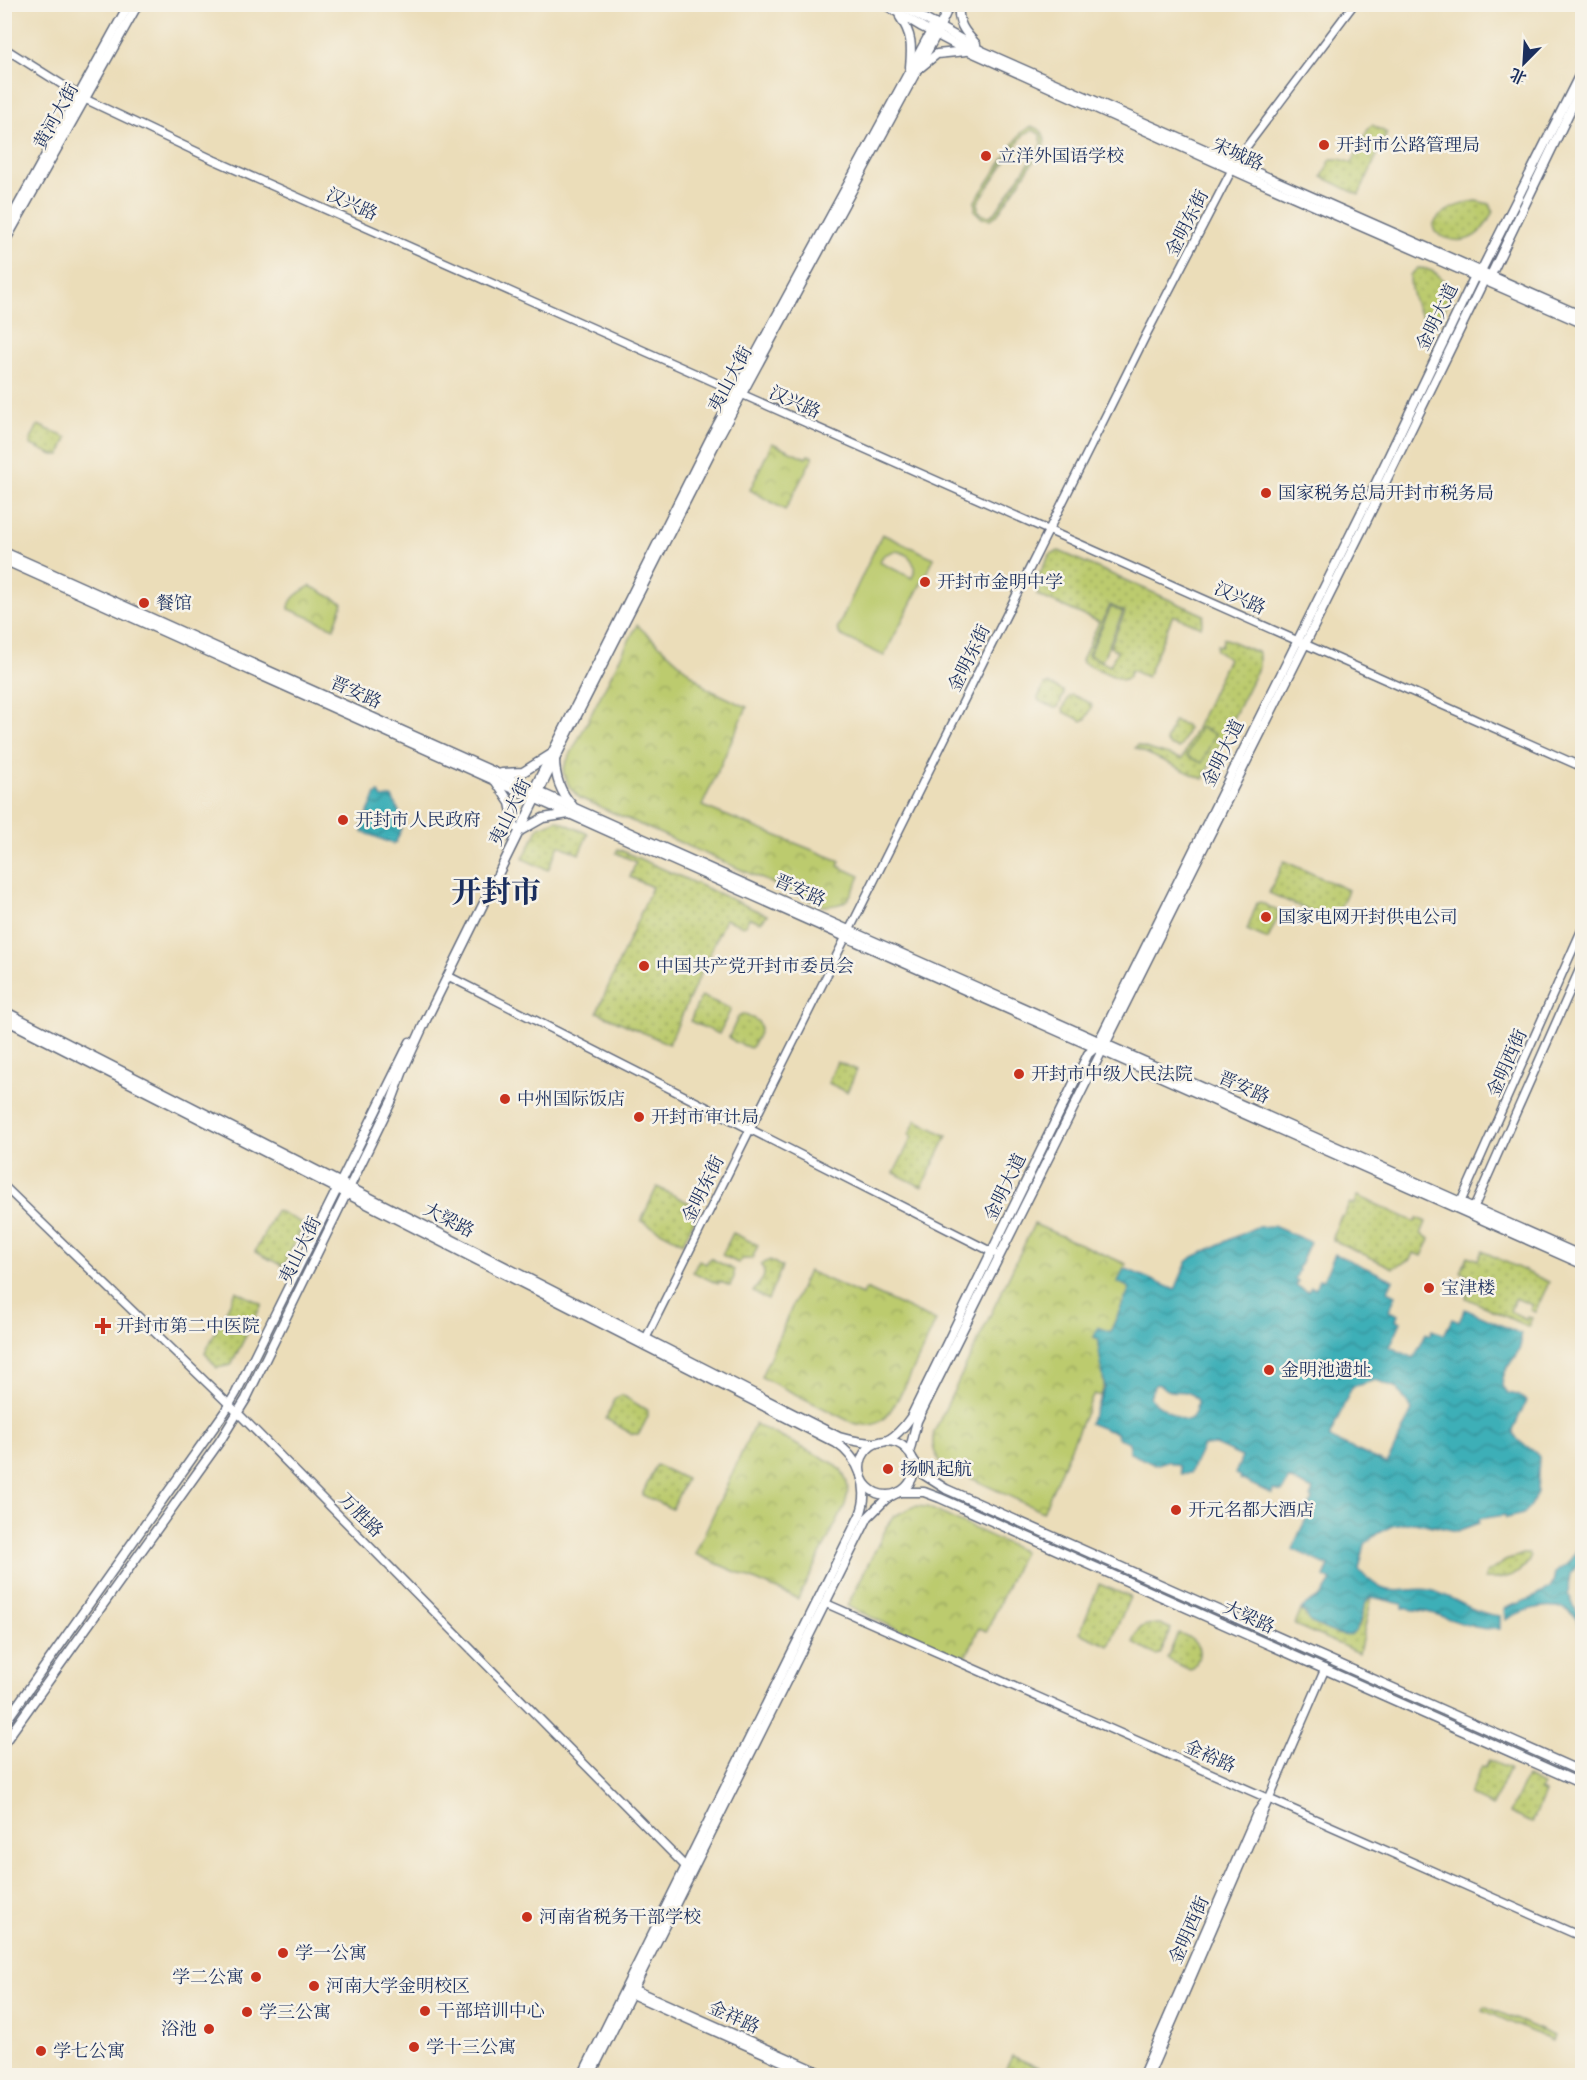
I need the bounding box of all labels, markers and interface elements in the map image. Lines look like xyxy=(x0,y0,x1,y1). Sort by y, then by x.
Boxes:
north arrow xyxy=(1494,33,1554,93)
text: 北 xyxy=(1507,64,1529,87)
street label: 黄河大街 xyxy=(30,80,82,152)
street label: 宋城路 xyxy=(1209,134,1267,174)
place label: 开封市公路管理局 xyxy=(1336,135,1480,155)
marker: 开封市公路管理局 xyxy=(1317,138,1331,152)
place label: 立洋外国语学校 xyxy=(998,146,1124,166)
marker: 立洋外国语学校 xyxy=(979,149,993,163)
street label: 汉兴路 xyxy=(323,184,381,224)
street label: 金明东街 xyxy=(1162,186,1212,260)
street label: 金明大道 xyxy=(1412,280,1462,354)
street label: 夷山大街 xyxy=(704,343,756,415)
street label: 汉兴路 xyxy=(766,382,824,422)
place label: 国家税务总局开封市税务局 xyxy=(1278,483,1494,503)
marker: 国家税务总局开封市税务局 xyxy=(1259,486,1273,500)
place label: 开封市金明中学 xyxy=(937,572,1063,592)
marker: 开封市金明中学 xyxy=(918,575,932,589)
street label: 汉兴路 xyxy=(1211,578,1269,618)
place label: 餐馆 xyxy=(156,593,192,613)
marker: 餐馆 xyxy=(137,596,151,610)
street label: 金明东街 xyxy=(944,621,994,695)
street label: 晋安路 xyxy=(327,672,385,712)
street label: 金明大道 xyxy=(1198,716,1248,790)
street label: 夷山大街 xyxy=(485,775,535,849)
place label: 开封市人民政府 xyxy=(355,810,481,830)
marker: 开封市人民政府 xyxy=(336,813,350,827)
street label: 晋安路 xyxy=(771,870,829,910)
district label: 开封市 xyxy=(451,876,541,909)
place label: 国家电网开封供电公司 xyxy=(1278,907,1458,927)
marker: 国家电网开封供电公司 xyxy=(1259,910,1273,924)
place label: 中国共产党开封市委员会 xyxy=(656,956,854,976)
marker: 中国共产党开封市委员会 xyxy=(637,959,651,973)
street label: 金明西街 xyxy=(1483,1026,1531,1100)
place label: 开封市中级人民法院 xyxy=(1031,1064,1193,1084)
marker: 开封市中级人民法院 xyxy=(1012,1067,1026,1081)
street label: 晋安路 xyxy=(1215,1067,1273,1107)
place label: 中州国际饭店 xyxy=(517,1089,625,1109)
marker: 中州国际饭店 xyxy=(498,1092,512,1106)
place label: 开封市审计局 xyxy=(651,1107,759,1127)
marker: 开封市审计局 xyxy=(632,1110,646,1124)
street label: 金明大道 xyxy=(980,1150,1030,1224)
street label: 金明东街 xyxy=(678,1152,728,1226)
street label: 大梁路 xyxy=(420,1199,478,1241)
street label: 夷山大街 xyxy=(275,1213,325,1287)
place label: 宝津楼 xyxy=(1441,1278,1495,1298)
marker: 宝津楼 xyxy=(1422,1281,1436,1295)
place label: 开封市第二中医院 xyxy=(116,1316,260,1336)
marker: 开封市第二中医院 xyxy=(94,1317,112,1335)
place label: 金明池遗址 xyxy=(1281,1360,1371,1380)
marker: 金明池遗址 xyxy=(1262,1363,1276,1377)
place label: 扬帆起航 xyxy=(900,1459,972,1479)
marker: 扬帆起航 xyxy=(881,1462,895,1476)
street label: 万胜路 xyxy=(335,1489,387,1541)
place label: 开元名都大酒店 xyxy=(1188,1500,1314,1520)
marker: 开元名都大酒店 xyxy=(1169,1503,1183,1517)
street label: 大梁路 xyxy=(1220,1597,1278,1637)
street label: 金裕路 xyxy=(1181,1736,1239,1776)
street label: 金明西街 xyxy=(1165,1893,1213,1967)
place label: 河南省税务干部学校 xyxy=(539,1907,701,1927)
marker: 河南省税务干部学校 xyxy=(520,1910,534,1924)
place label: 学一公寓 xyxy=(295,1943,367,1963)
marker: 学一公寓 xyxy=(276,1946,290,1960)
place label: 学二公寓 xyxy=(172,1967,244,1987)
marker: 学二公寓 xyxy=(249,1970,263,1984)
place label: 河南大学金明校区 xyxy=(326,1976,470,1996)
marker: 河南大学金明校区 xyxy=(307,1979,321,1993)
street label: 金祥路 xyxy=(705,1997,763,2037)
place label: 干部培训中心 xyxy=(437,2001,545,2021)
place label: 学三公寓 xyxy=(259,2002,331,2022)
marker: 干部培训中心 xyxy=(418,2004,432,2018)
marker: 学三公寓 xyxy=(240,2005,254,2019)
place label: 浴池 xyxy=(161,2020,197,2039)
marker: 浴池 xyxy=(202,2022,216,2036)
place label: 学十三公寓 xyxy=(426,2037,516,2057)
marker: 学十三公寓 xyxy=(407,2040,421,2054)
place label: 学七公寓 xyxy=(53,2041,125,2061)
marker: 学七公寓 xyxy=(34,2044,48,2058)

